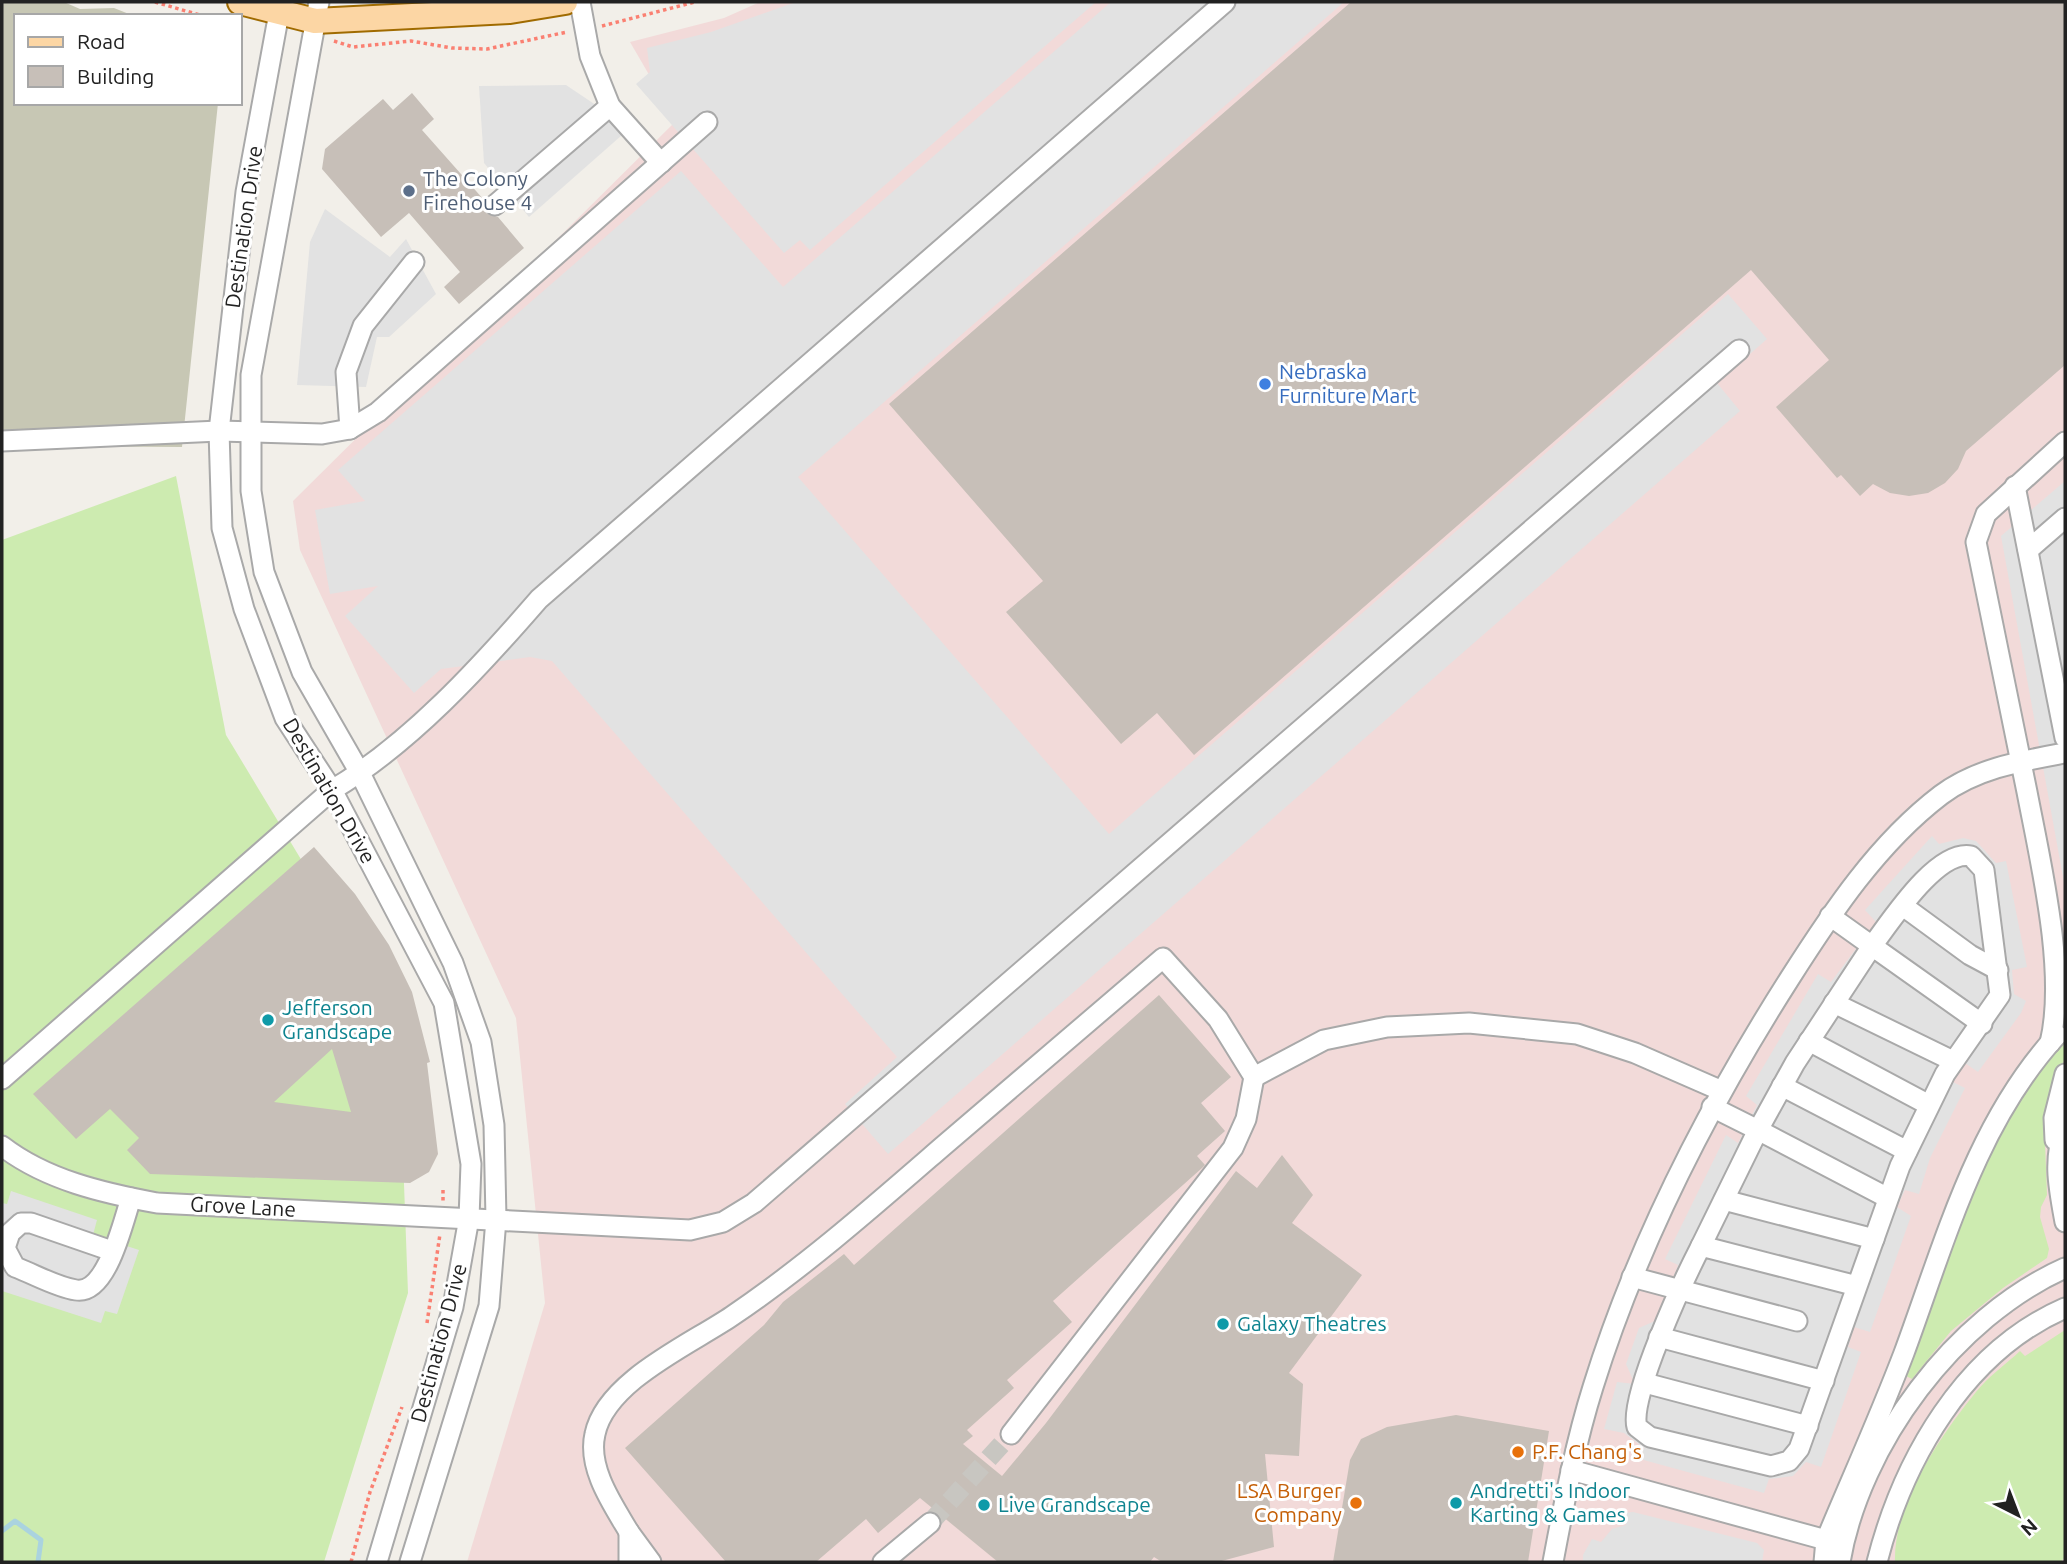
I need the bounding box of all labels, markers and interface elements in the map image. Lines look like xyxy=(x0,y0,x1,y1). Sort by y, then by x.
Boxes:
legend xyxy=(14,14,242,105)
text: Road xyxy=(77,29,125,53)
text: Building xyxy=(77,64,154,88)
street label: Destination Drive xyxy=(220,144,266,310)
place label: The Colony Firehouse 4 xyxy=(423,166,532,214)
marker: The Colony Firehouse 4 xyxy=(401,183,417,199)
place label: Nebraska Furniture Mart xyxy=(1279,359,1417,407)
marker: Nebraska Furniture Mart xyxy=(1257,376,1273,392)
street label: Destination Drive xyxy=(279,714,381,867)
place label: Jefferson Grandscape xyxy=(282,995,392,1043)
marker: Jefferson Grandscape xyxy=(260,1012,276,1028)
street label: Grove Lane xyxy=(190,1191,297,1221)
street label: Destination Drive xyxy=(405,1261,471,1425)
place label: Galaxy Theatres xyxy=(1237,1311,1387,1335)
marker: Galaxy Theatres xyxy=(1215,1316,1231,1332)
place label: P.F. Chang's xyxy=(1532,1439,1642,1463)
marker: P.F. Chang's xyxy=(1510,1444,1526,1460)
place label: LSA Burger Company xyxy=(1237,1478,1342,1526)
place label: Andretti's Indoor Karting & Games xyxy=(1470,1478,1630,1526)
north arrow xyxy=(1983,1480,2053,1550)
place label: Live Grandscape xyxy=(998,1492,1151,1516)
marker: LSA Burger Company xyxy=(1348,1495,1364,1511)
marker: Andretti's Indoor Karting & Games xyxy=(1448,1495,1464,1511)
marker: Live Grandscape xyxy=(976,1497,992,1513)
text: N xyxy=(2017,1515,2042,1541)

